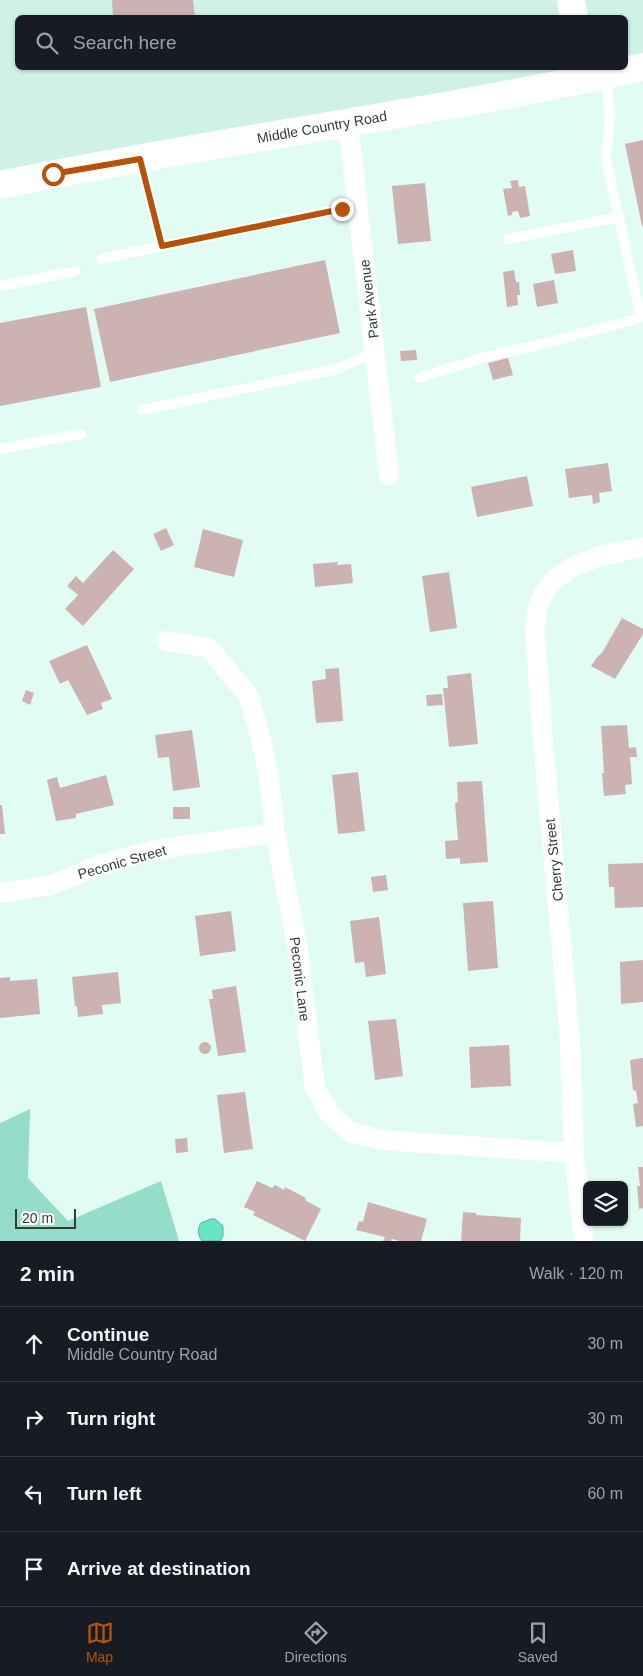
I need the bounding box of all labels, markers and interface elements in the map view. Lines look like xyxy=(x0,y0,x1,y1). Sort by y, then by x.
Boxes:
search box xyxy=(15,15,628,70)
icon: search xyxy=(33,29,61,57)
text: Search here xyxy=(73,32,177,53)
street label: Middle Country Road xyxy=(256,108,388,146)
route start xyxy=(42,163,65,186)
route end xyxy=(331,198,354,221)
street label: Park Avenue xyxy=(356,259,382,339)
street label: Cherry Street xyxy=(542,818,566,902)
street label: Peconic Street xyxy=(76,842,168,882)
street label: Peconic Lane xyxy=(287,936,313,1022)
map controls xyxy=(583,1181,628,1226)
button: layers xyxy=(583,1181,628,1226)
scale bar xyxy=(15,1206,76,1229)
text: 20 m xyxy=(22,1210,53,1226)
text: 2 min xyxy=(20,1262,75,1285)
text: Walk · 120 m xyxy=(529,1265,623,1282)
text: Continue xyxy=(67,1324,149,1345)
icon: ahead xyxy=(20,1330,48,1358)
text: 30 m xyxy=(587,1335,623,1352)
text: Middle Country Road xyxy=(67,1346,217,1363)
icon: right xyxy=(20,1405,48,1433)
text: Turn right xyxy=(67,1408,155,1429)
text: 30 m xyxy=(587,1410,623,1427)
icon: left xyxy=(20,1480,48,1508)
text: Turn left xyxy=(67,1483,142,1504)
text: 60 m xyxy=(587,1485,623,1502)
icon: arrive xyxy=(20,1555,48,1583)
text: Arrive at destination xyxy=(67,1558,251,1579)
tab: Map xyxy=(86,1619,114,1665)
tab: Directions xyxy=(285,1619,347,1665)
tab: Saved xyxy=(518,1619,557,1665)

